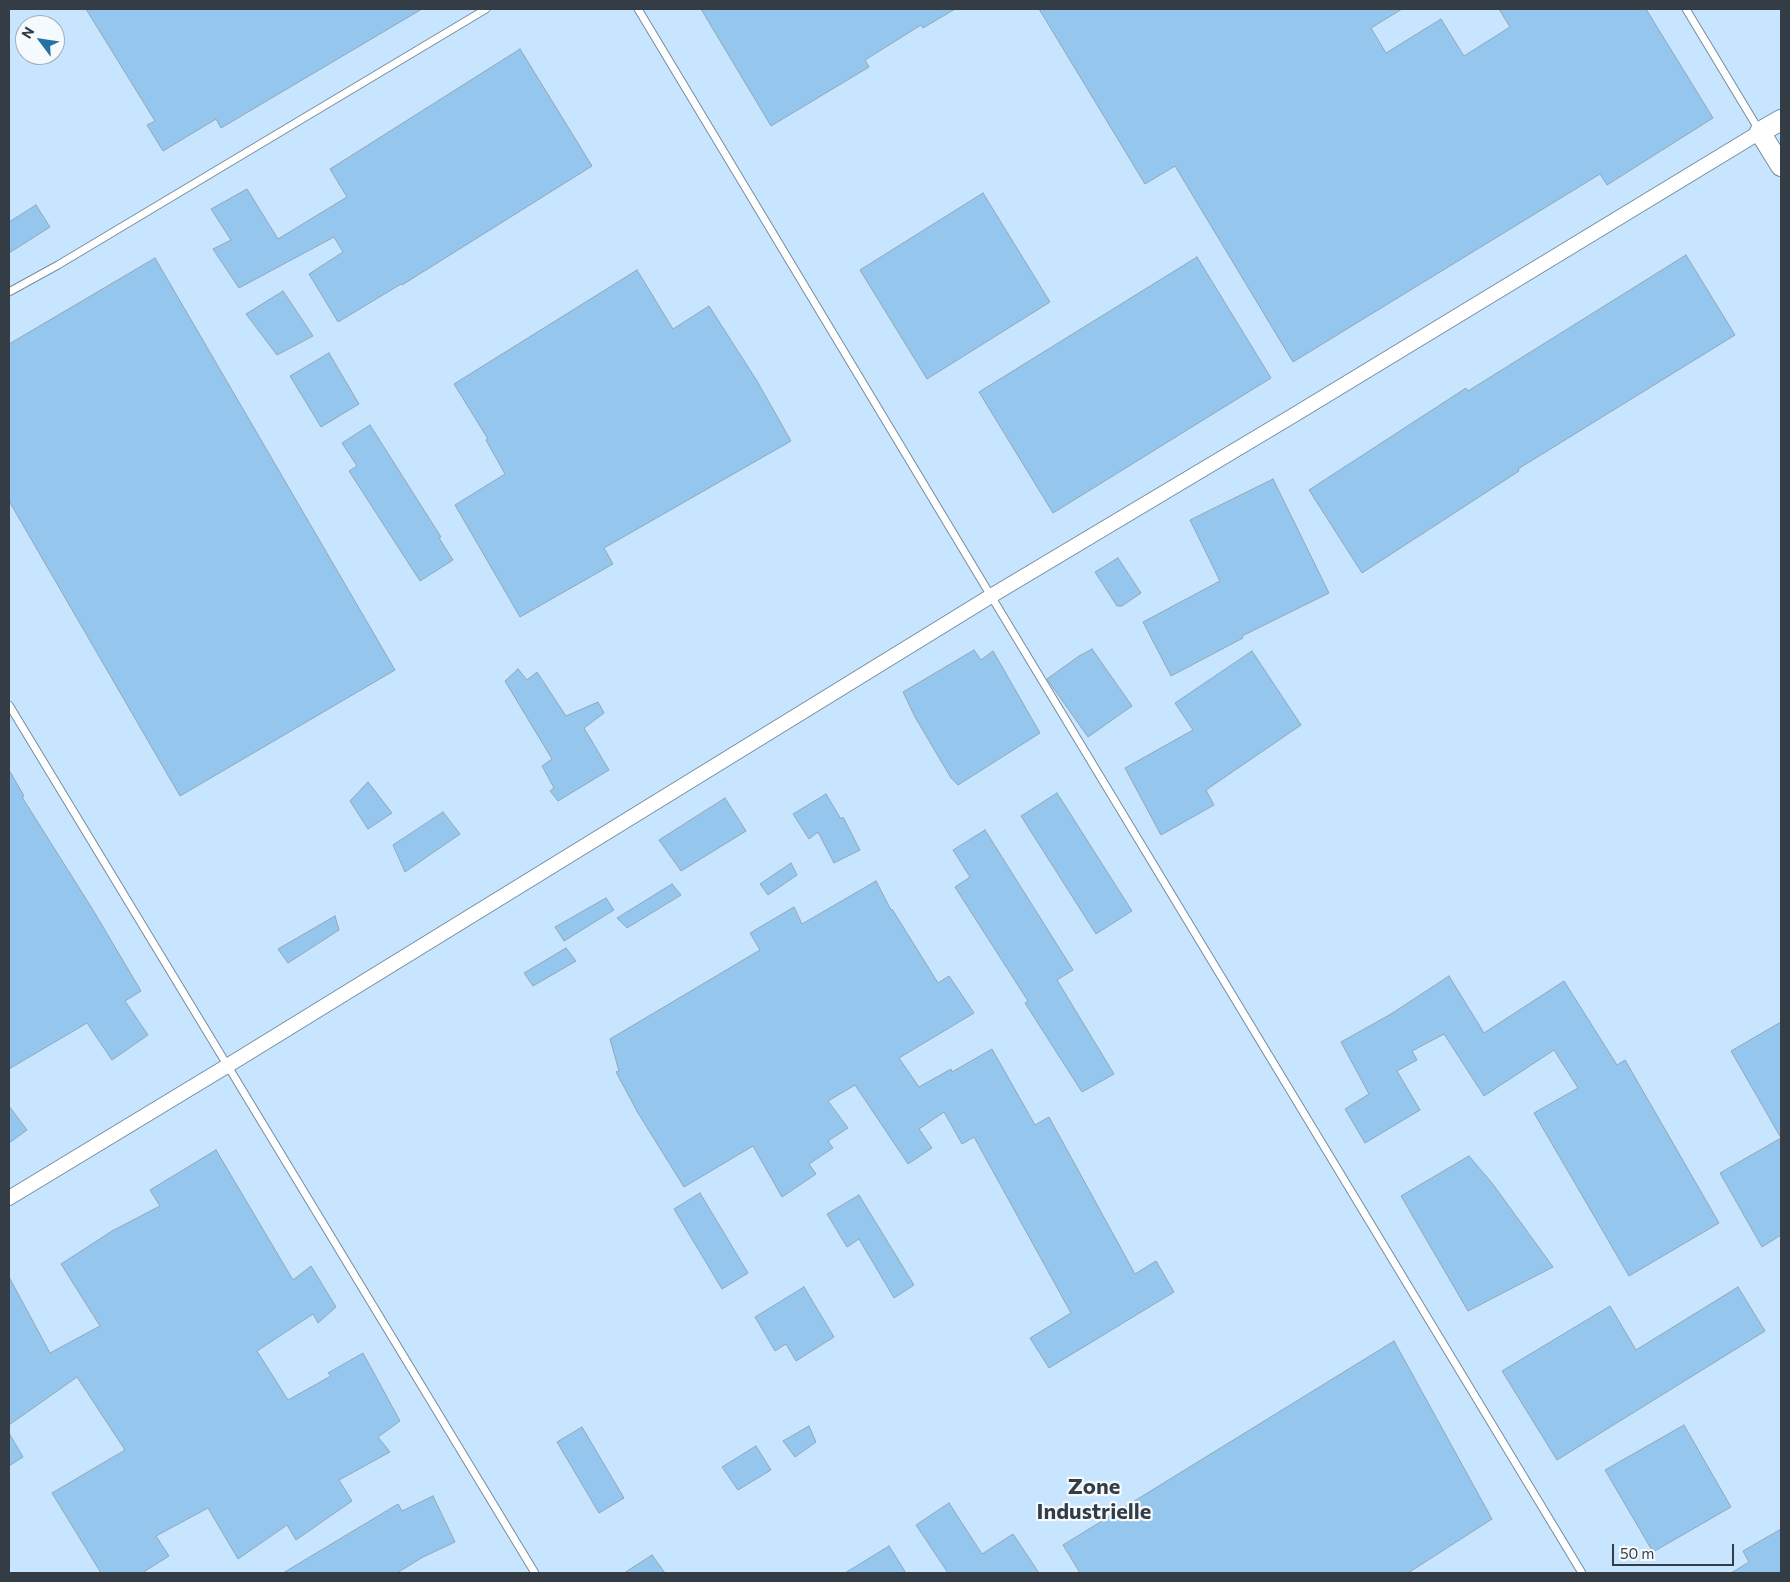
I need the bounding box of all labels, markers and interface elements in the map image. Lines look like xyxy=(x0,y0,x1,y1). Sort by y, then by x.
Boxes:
north arrow xyxy=(15,15,65,65)
text: N xyxy=(18,24,38,41)
district label: Zone Industrielle xyxy=(1037,1474,1151,1525)
scale bar xyxy=(1615,1534,1738,1566)
text: 50 m xyxy=(1620,1544,1654,1562)

